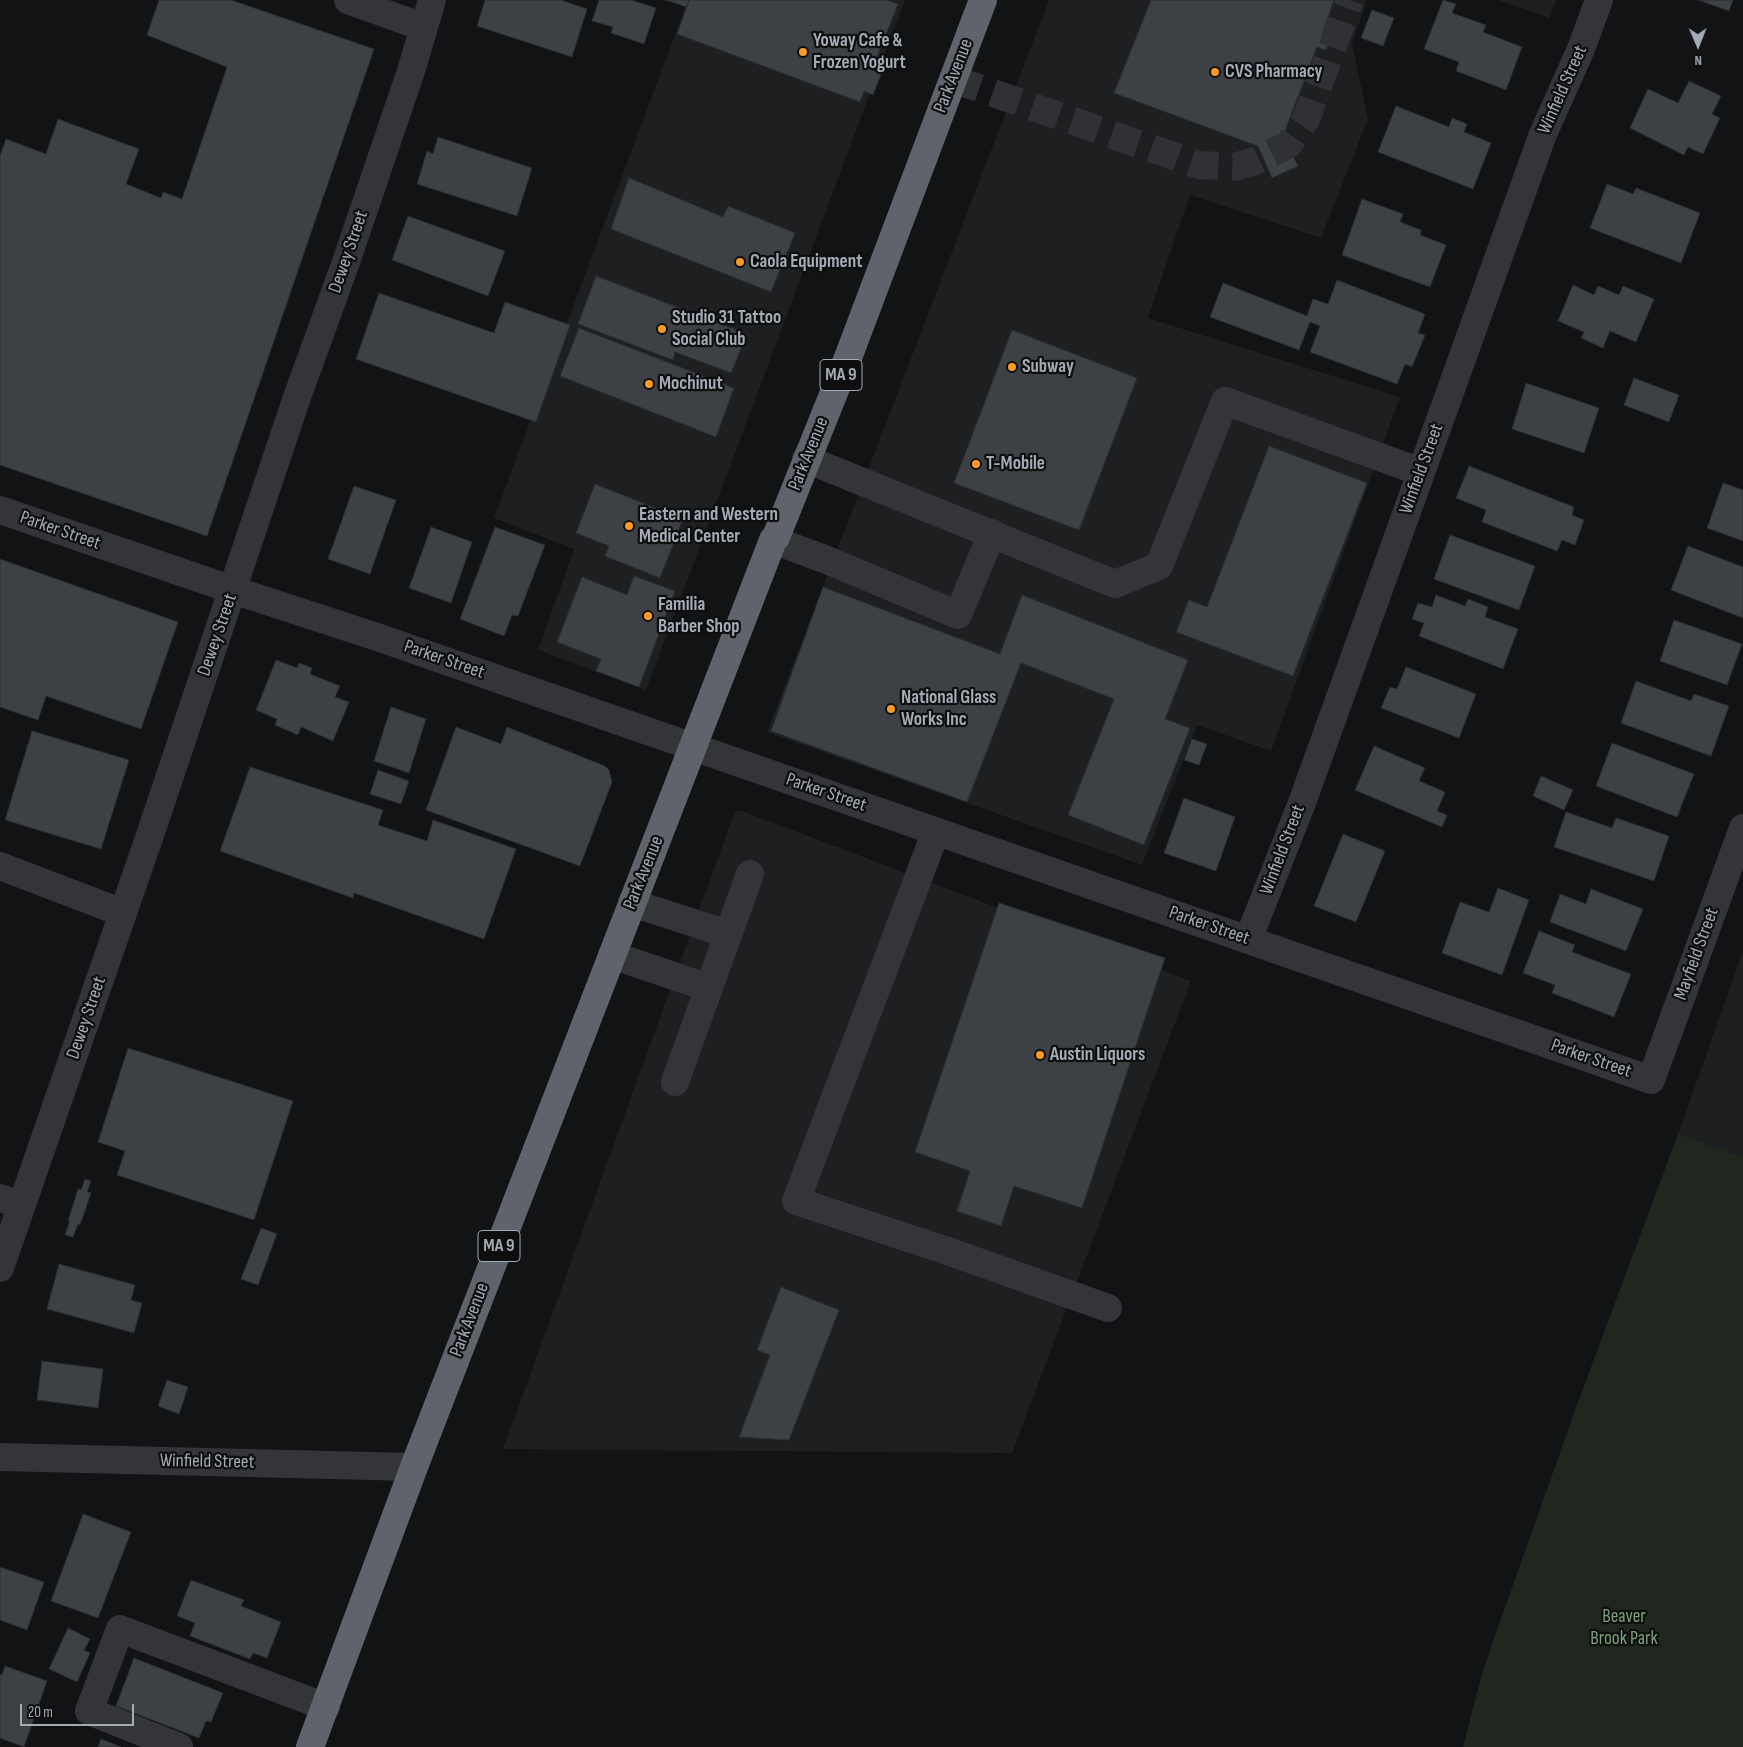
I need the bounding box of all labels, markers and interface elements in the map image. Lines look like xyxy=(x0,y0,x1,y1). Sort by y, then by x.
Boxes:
north arrow xyxy=(1673,20,1723,70)
place label: Yoway Cafe & Frozen Yogurt xyxy=(813,30,906,74)
street label: Park Avenue xyxy=(930,36,978,116)
street label: Winfield Street xyxy=(1533,42,1593,138)
marker: Yoway Cafe & Frozen Yogurt xyxy=(797,46,809,58)
text: N xyxy=(1694,52,1702,69)
place label: CVS Pharmacy xyxy=(1225,61,1323,83)
marker: CVS Pharmacy xyxy=(1209,66,1221,78)
street label: Dewey Street xyxy=(324,208,374,296)
place label: Caola Equipment xyxy=(750,251,863,273)
marker: Caola Equipment xyxy=(734,256,746,268)
place label: Studio 31 Tattoo Social Club xyxy=(672,307,781,351)
marker: Studio 31 Tattoo Social Club xyxy=(656,323,668,335)
place label: Subway xyxy=(1022,356,1074,378)
road number: MA 9 xyxy=(820,360,862,390)
marker: Subway xyxy=(1006,361,1018,373)
place label: Mochinut xyxy=(659,373,723,395)
marker: Mochinut xyxy=(643,378,655,390)
street label: Park Avenue xyxy=(784,414,834,494)
street label: Winfield Street xyxy=(1395,421,1449,517)
place label: T-Mobile xyxy=(986,453,1045,475)
marker: T-Mobile xyxy=(970,458,982,470)
place label: Eastern and Western Medical Center xyxy=(639,504,778,548)
street label: Parker Street xyxy=(17,507,103,555)
marker: Eastern and Western Medical Center xyxy=(623,520,635,532)
street label: Dewey Street xyxy=(193,591,243,679)
place label: Familia Barber Shop xyxy=(658,594,739,638)
marker: Familia Barber Shop xyxy=(642,610,654,622)
street label: Parker Street xyxy=(401,636,487,684)
place label: National Glass Works Inc xyxy=(901,687,996,731)
marker: National Glass Works Inc xyxy=(885,703,897,715)
street label: Parker Street xyxy=(783,769,869,817)
street label: Winfield Street xyxy=(1255,802,1311,898)
street label: Park Avenue xyxy=(619,833,669,913)
street label: Parker Street xyxy=(1166,902,1252,950)
street label: Mayfield Street xyxy=(1670,905,1724,1003)
street label: Dewey Street xyxy=(62,974,112,1062)
street label: Parker Street xyxy=(1548,1035,1634,1083)
place label: Austin Liquors xyxy=(1050,1044,1145,1066)
marker: Austin Liquors xyxy=(1034,1049,1046,1061)
road number: MA 9 xyxy=(478,1230,520,1262)
street label: Park Avenue xyxy=(446,1280,494,1360)
street label: Winfield Street xyxy=(160,1450,254,1474)
park label: Beaver Brook Park xyxy=(1590,1606,1658,1650)
scale bar xyxy=(22,1694,136,1726)
text: 20 m xyxy=(28,1703,53,1722)

